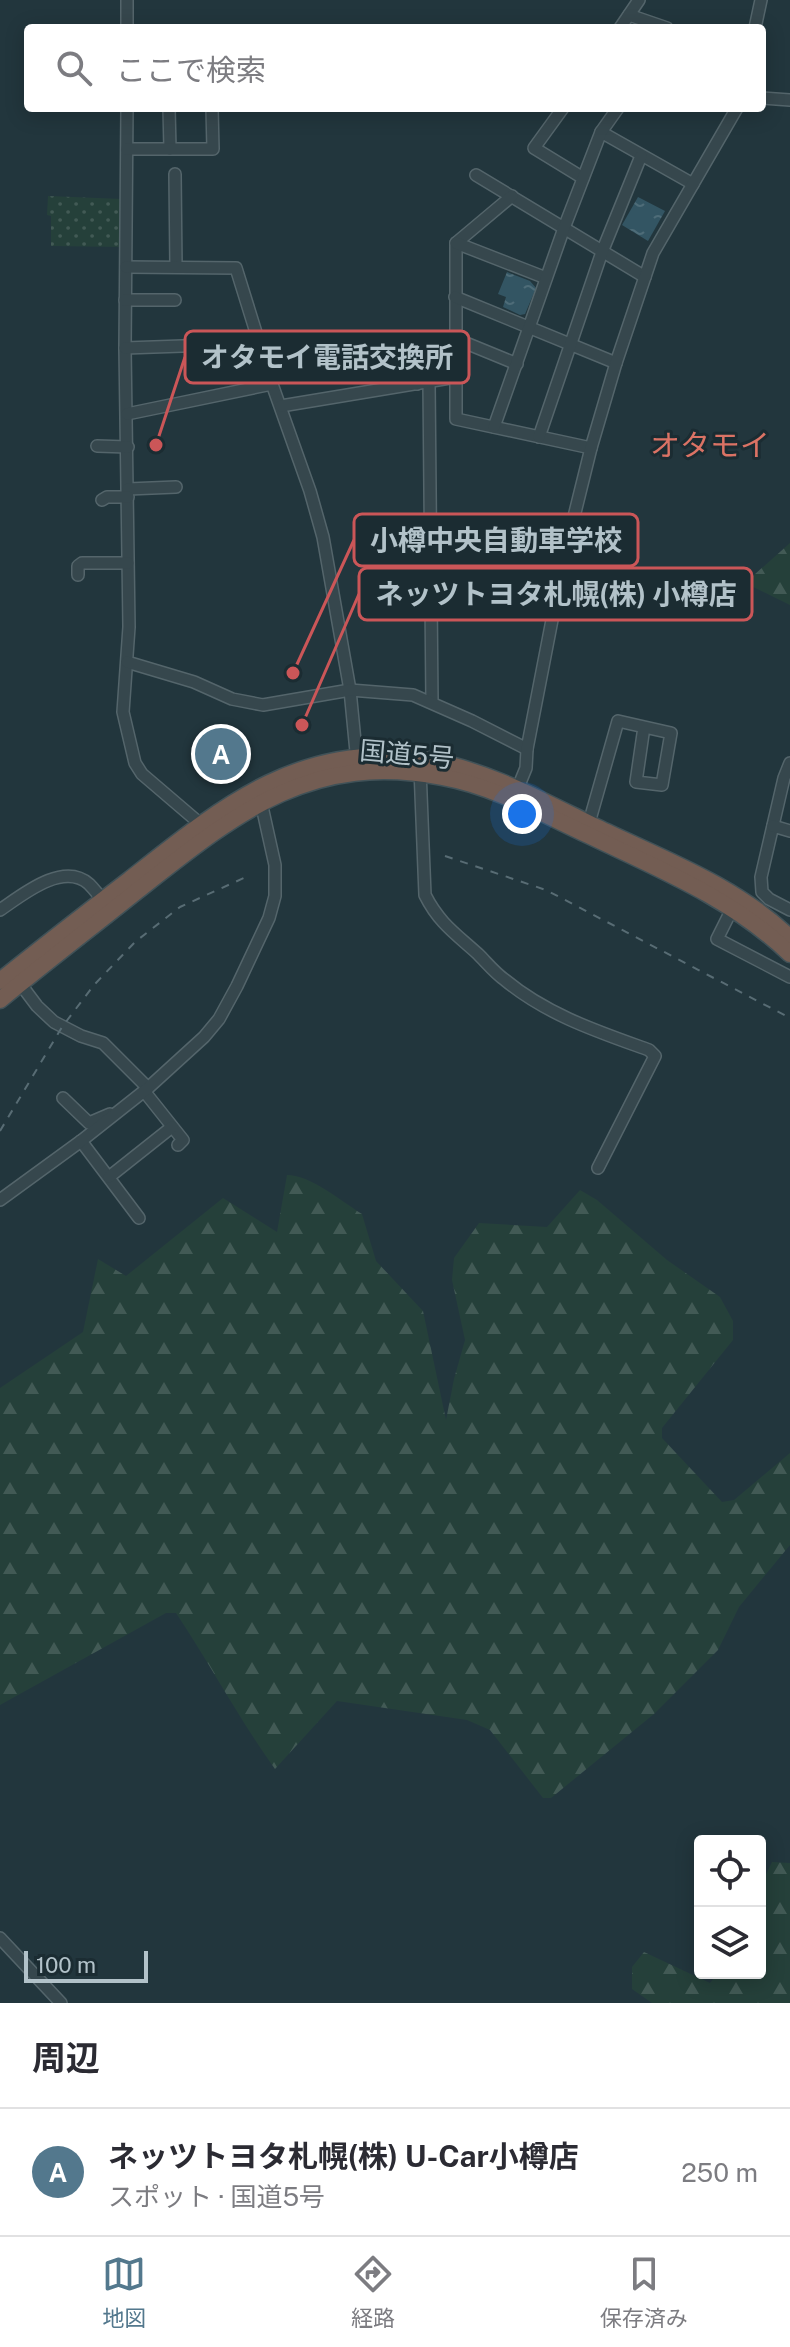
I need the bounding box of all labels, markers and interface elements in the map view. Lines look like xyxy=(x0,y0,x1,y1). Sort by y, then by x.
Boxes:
search box xyxy=(24,24,766,112)
icon: search xyxy=(52,46,96,90)
text: ここで検索 xyxy=(116,52,266,88)
callout: オタモイ電話交換所 xyxy=(185,331,469,383)
text: オタモイ電話交換所 xyxy=(201,340,453,373)
district label: オタモイ xyxy=(650,427,770,463)
callout: 小樽中央自動車学校 xyxy=(354,514,638,566)
text: 小樽中央自動車学校 xyxy=(370,523,622,556)
callout: ネッツトヨタ札幌(株) 小樽店 xyxy=(359,568,752,620)
text: ネッツトヨタ札幌(株) 小樽店 xyxy=(375,577,737,610)
pin: A xyxy=(195,724,247,784)
street label: 国道5号 xyxy=(359,734,455,774)
your location xyxy=(502,794,542,834)
map controls xyxy=(694,1835,766,1979)
button: locate xyxy=(694,1835,766,1907)
button: layers xyxy=(694,1907,766,1979)
scale bar xyxy=(24,1947,148,1983)
text: 100 m xyxy=(36,1952,96,1978)
text: 周辺 xyxy=(32,2038,100,2078)
text: ネッツトヨタ札幌(株) U-Car小樽店 xyxy=(108,2138,579,2174)
text: A xyxy=(49,2157,67,2188)
text: 250 m xyxy=(681,2157,758,2188)
text: スポット · 国道5号 xyxy=(108,2181,325,2212)
tab: 地図 xyxy=(102,2252,146,2332)
tab: 経路 xyxy=(351,2252,395,2332)
tab: 保存済み xyxy=(600,2252,688,2332)

